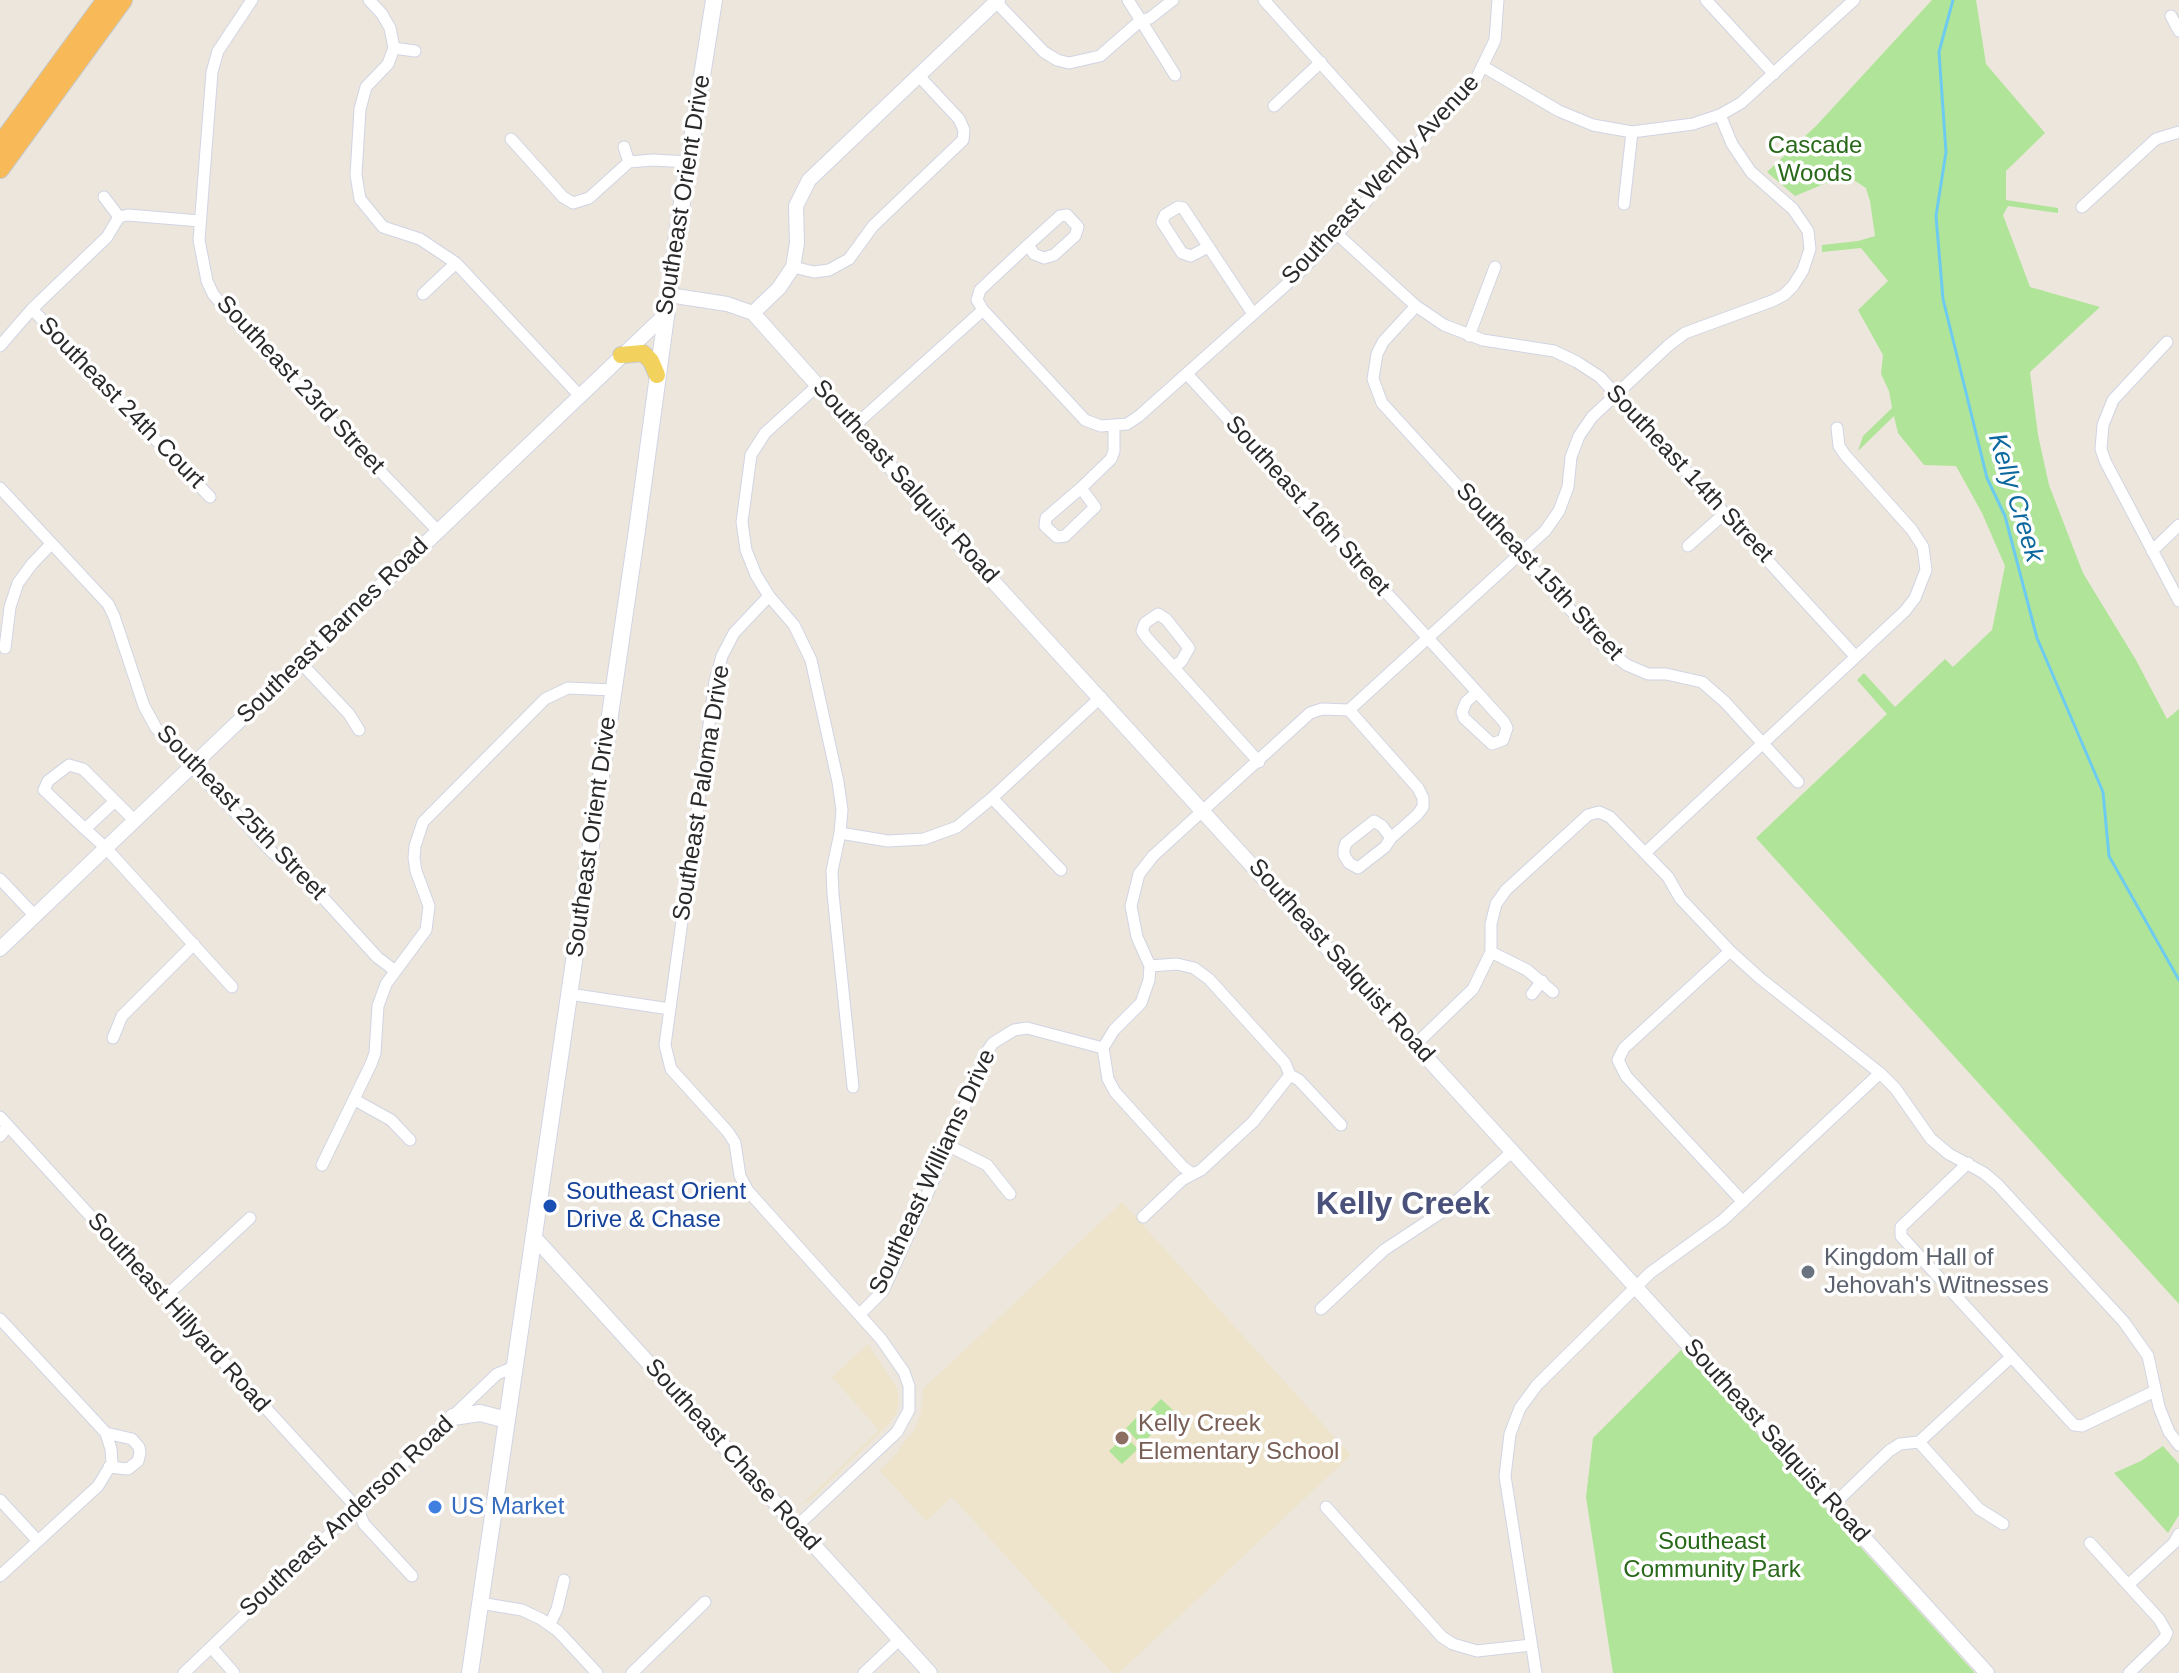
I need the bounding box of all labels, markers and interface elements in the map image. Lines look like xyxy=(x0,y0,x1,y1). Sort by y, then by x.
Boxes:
street label: Southeast Wendy Avenue xyxy=(1276,69,1486,291)
street label: Southeast Orient Drive xyxy=(651,73,717,317)
park label: Cascade Woods xyxy=(1768,132,1862,188)
street label: Southeast 23rd Street xyxy=(210,290,390,480)
street label: Southeast 24th Court xyxy=(32,311,210,495)
street label: Southeast Salquist Road xyxy=(806,374,1004,590)
street label: Southeast 14th Street xyxy=(1599,379,1779,569)
street label: Southeast 16th Street xyxy=(1219,410,1395,602)
water label: Kelly Creek xyxy=(1981,430,2049,566)
street label: Southeast 15th Street xyxy=(1449,477,1629,667)
street label: Southeast Barnes Road xyxy=(231,532,435,730)
street label: Southeast Paloma Drive xyxy=(668,663,736,923)
street label: Southeast Orient Drive xyxy=(561,715,623,959)
street label: Southeast 25th Street xyxy=(150,719,332,907)
street label: Southeast Salquist Road xyxy=(1242,853,1440,1069)
street label: Southeast Williams Drive xyxy=(864,1045,1002,1299)
place label: Southeast Orient Drive & Chase xyxy=(566,1178,746,1234)
district label: Kelly Creek xyxy=(1316,1186,1490,1224)
marker: Southeast Orient Drive & Chase xyxy=(541,1197,559,1215)
street label: Southeast Hillyard Road xyxy=(81,1207,275,1419)
place label: Kingdom Hall of Jehovah's Witnesses xyxy=(1824,1244,2049,1300)
marker: Kingdom Hall of Jehovah's Witnesses xyxy=(1799,1263,1817,1281)
street label: Southeast Salquist Road xyxy=(1677,1333,1875,1549)
street label: Southeast Chase Road xyxy=(638,1353,826,1557)
street label: Southeast Anderson Road xyxy=(234,1410,460,1624)
place label: Kelly Creek Elementary School xyxy=(1138,1410,1339,1466)
marker: Kelly Creek Elementary School xyxy=(1113,1429,1131,1447)
place label: US Market xyxy=(451,1493,564,1521)
marker: US Market xyxy=(426,1498,444,1516)
park label: Southeast Community Park xyxy=(1623,1528,1801,1584)

